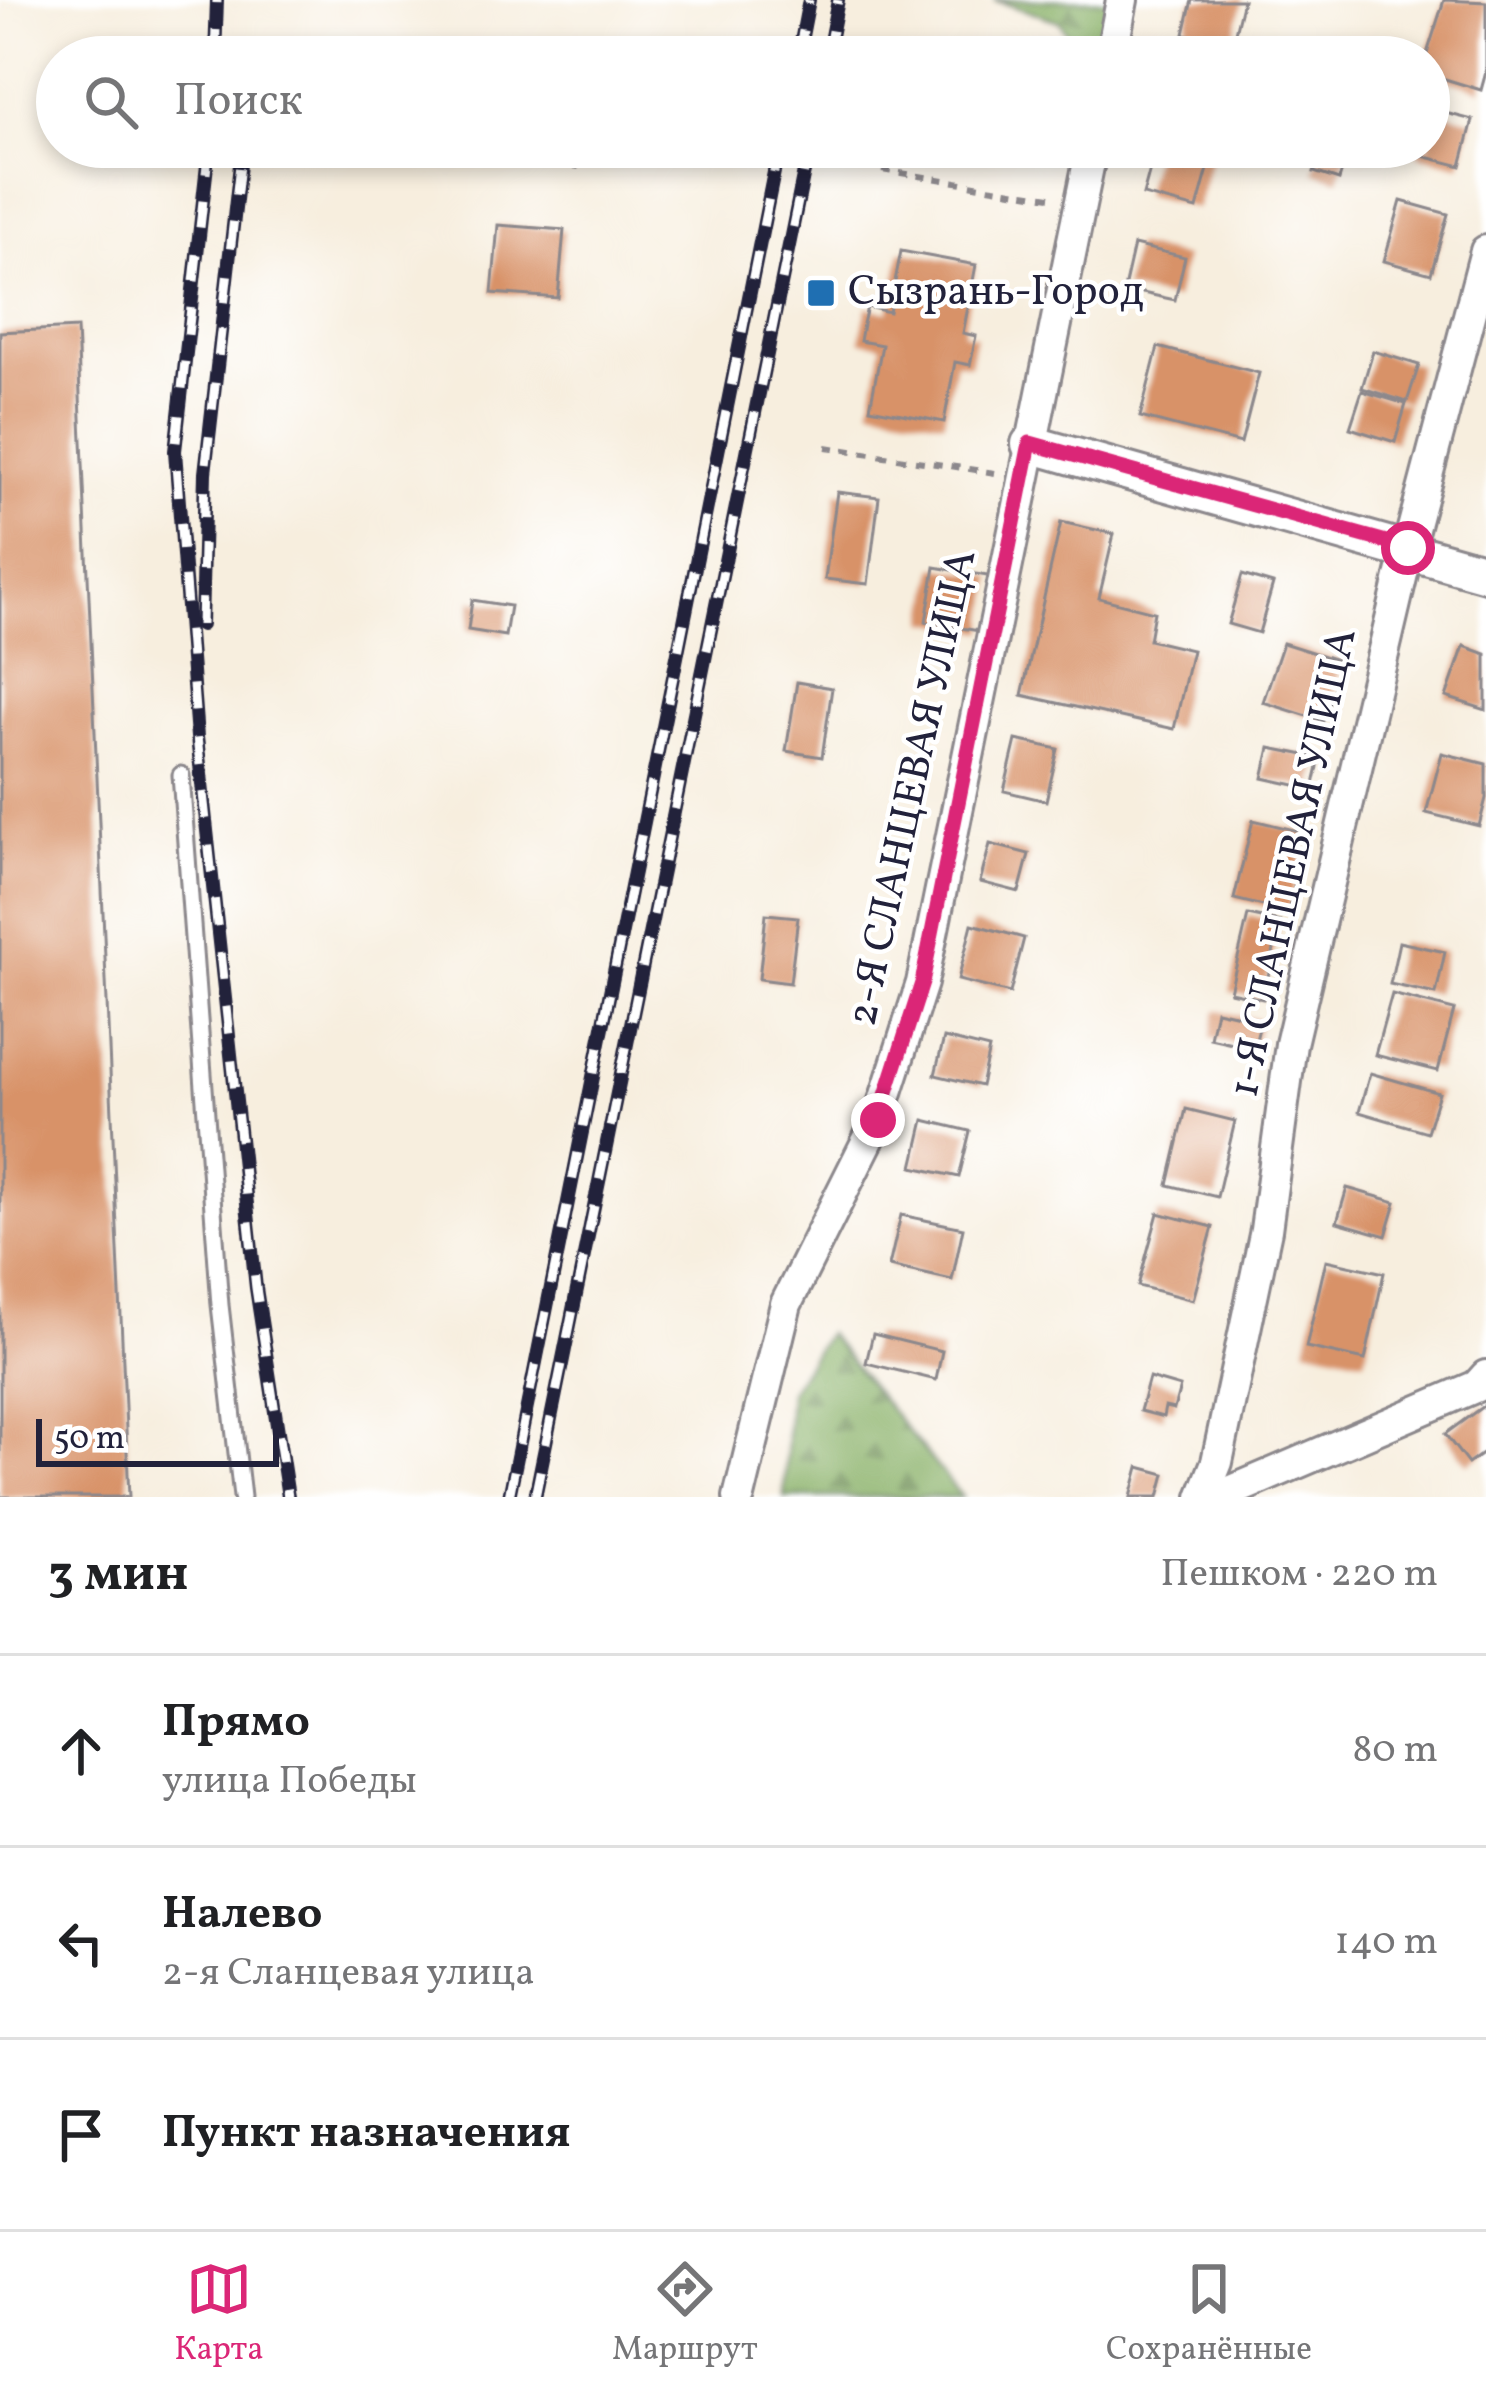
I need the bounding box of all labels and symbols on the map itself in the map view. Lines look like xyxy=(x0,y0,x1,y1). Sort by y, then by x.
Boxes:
place label: Сызрань-Город xyxy=(848,264,1144,323)
marker: Сызрань-Город xyxy=(805,277,837,309)
route start xyxy=(1381,521,1435,575)
street label: 2-Я СЛАНЦЕВАЯ УЛИЦА xyxy=(835,544,993,1032)
street label: 1-Я СЛАНЦЕВАЯ УЛИЦА xyxy=(1216,623,1374,1103)
route end xyxy=(851,1093,905,1147)
scale bar xyxy=(36,1413,279,1466)

